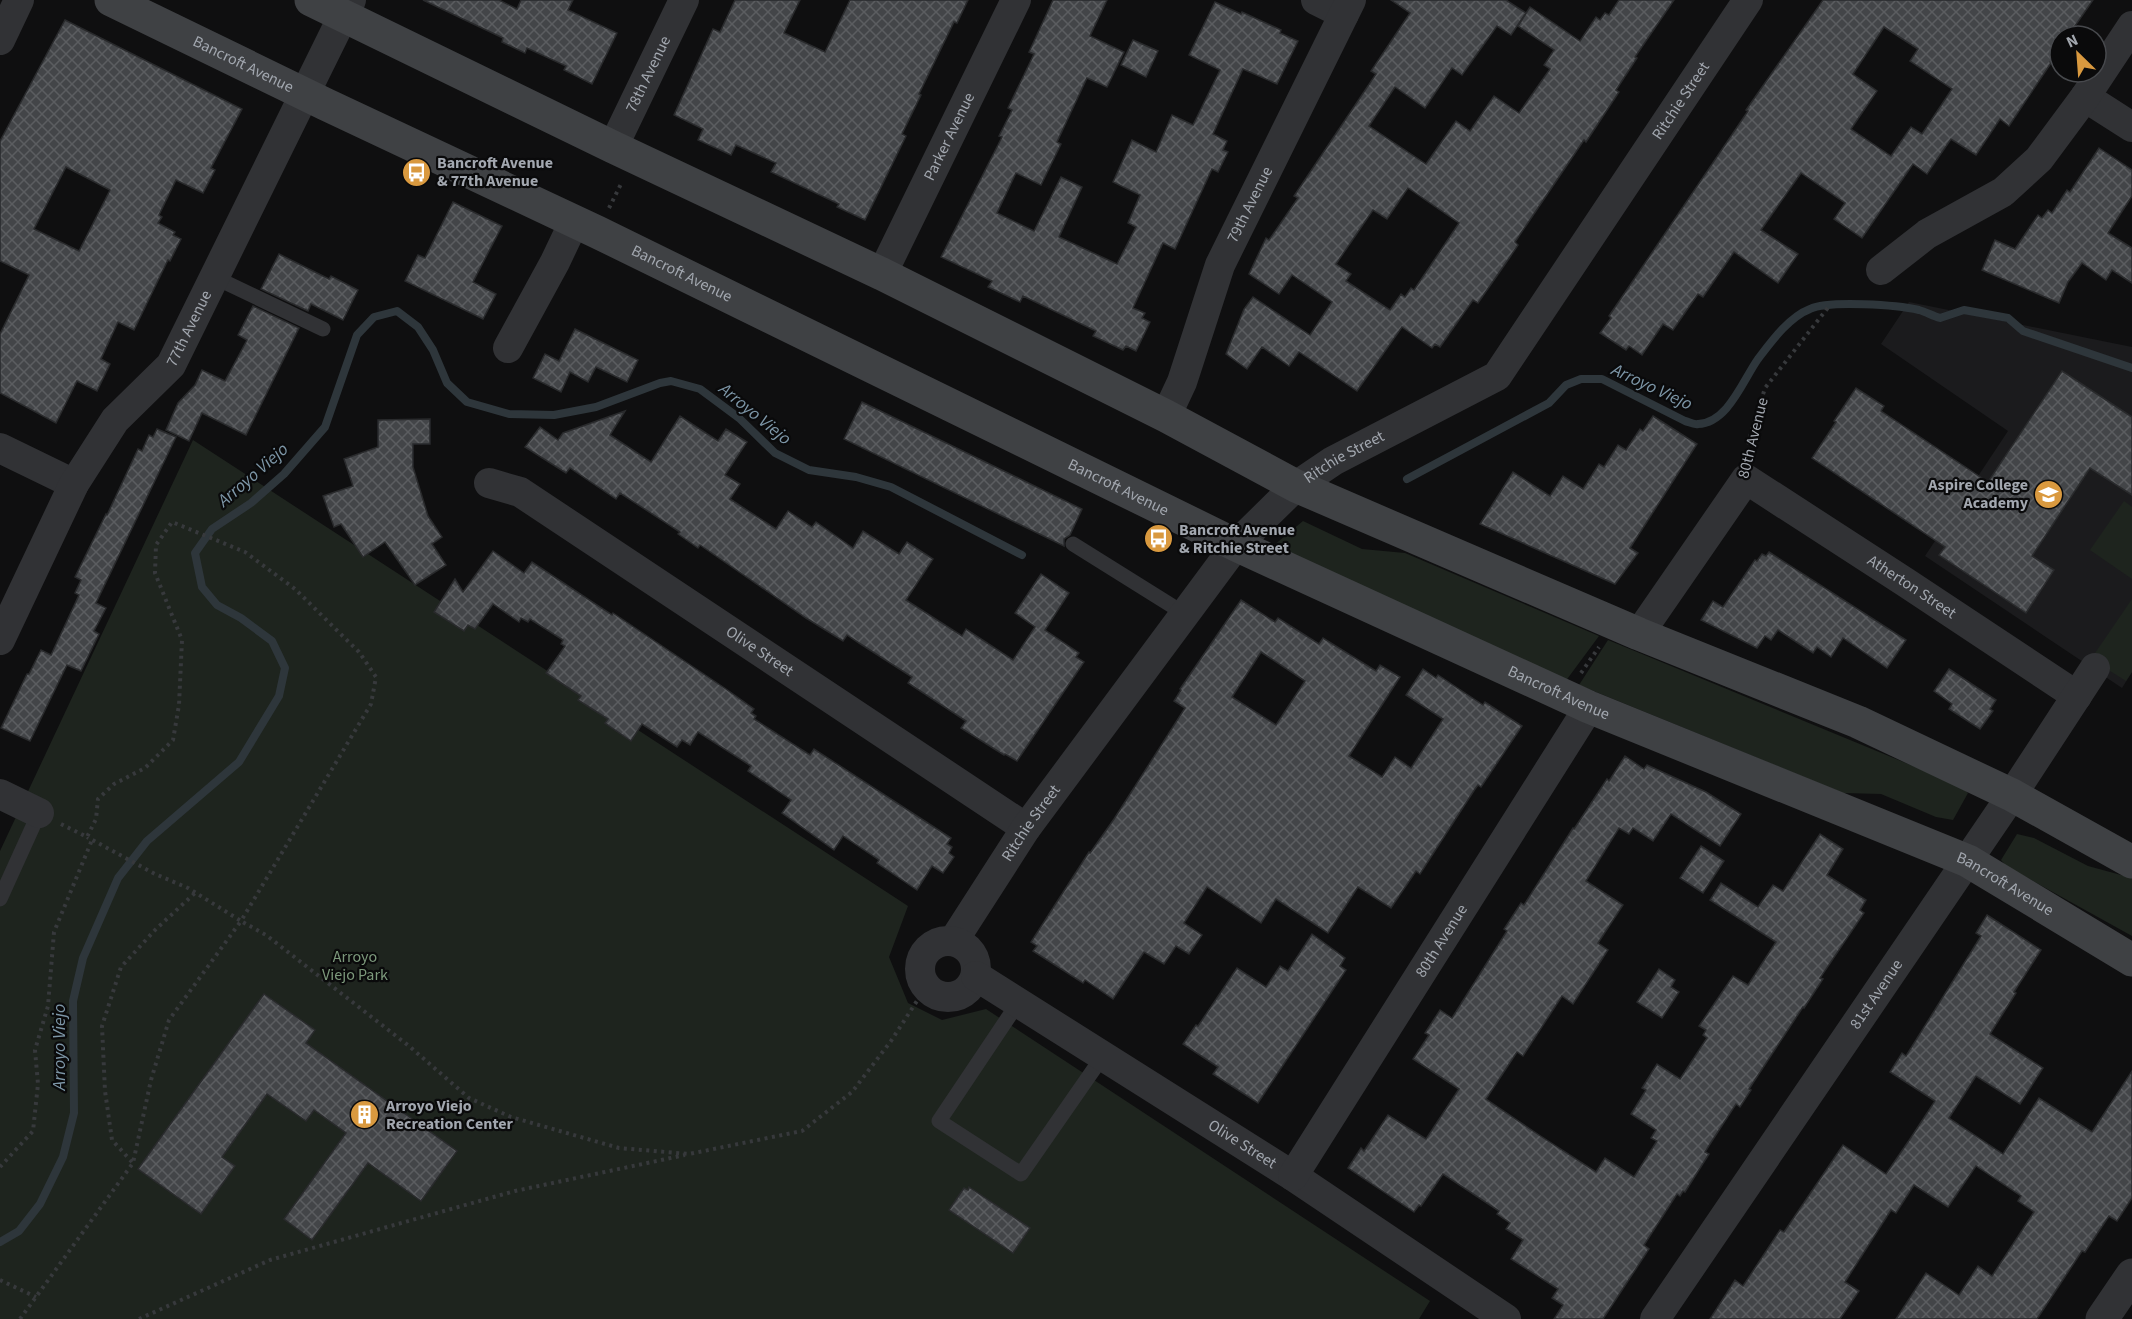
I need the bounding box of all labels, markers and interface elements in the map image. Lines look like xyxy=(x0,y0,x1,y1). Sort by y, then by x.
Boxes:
north arrow xyxy=(2048,24,2108,84)
text: N xyxy=(2063,29,2082,54)
street label: Bancroft Avenue xyxy=(189,30,297,98)
street label: 78th Avenue xyxy=(620,32,676,116)
street label: Ritchie Street xyxy=(1647,57,1715,144)
street label: Parker Avenue xyxy=(918,89,980,184)
place label: Bancroft Avenue & 77th Avenue xyxy=(437,152,553,192)
bus stop icon: Bancroft Avenue & 77th Avenue xyxy=(400,156,432,188)
street label: 79th Avenue xyxy=(1222,163,1278,246)
street label: Bancroft Avenue xyxy=(628,240,736,308)
street label: 77th Avenue xyxy=(161,286,217,370)
water label: Arroyo Viejo xyxy=(1607,357,1697,417)
water label: Arroyo Viejo xyxy=(713,376,797,451)
street label: 80th Avenue xyxy=(1732,395,1774,481)
street label: Ritchie Street xyxy=(1299,425,1389,489)
water label: Arroyo Viejo xyxy=(211,437,294,513)
street label: Bancroft Avenue xyxy=(1064,453,1172,521)
place label: Aspire College Academy xyxy=(1927,474,2029,514)
school or university icon: Aspire College Academy xyxy=(2033,478,2065,510)
place label: Bancroft Avenue & Ritchie Street xyxy=(1179,519,1295,559)
bus stop icon: Bancroft Avenue & Ritchie Street xyxy=(1142,523,1174,555)
street label: Atherton Street xyxy=(1863,549,1961,624)
street label: Olive Street xyxy=(721,621,798,682)
street label: Bancroft Avenue xyxy=(1504,660,1613,725)
street label: Ritchie Street xyxy=(996,780,1066,866)
street label: Bancroft Avenue xyxy=(1953,847,2058,921)
street label: 80th Avenue xyxy=(1410,900,1473,982)
park label: Arroyo Viejo Park xyxy=(322,946,388,986)
street label: 81st Avenue xyxy=(1845,955,1908,1034)
water label: Arroyo Viejo xyxy=(47,1004,72,1091)
place label: Arroyo Viejo Recreation Center xyxy=(385,1095,514,1135)
building icon: Arroyo Viejo Recreation Center xyxy=(349,1099,381,1131)
street label: Olive Street xyxy=(1204,1114,1281,1174)

